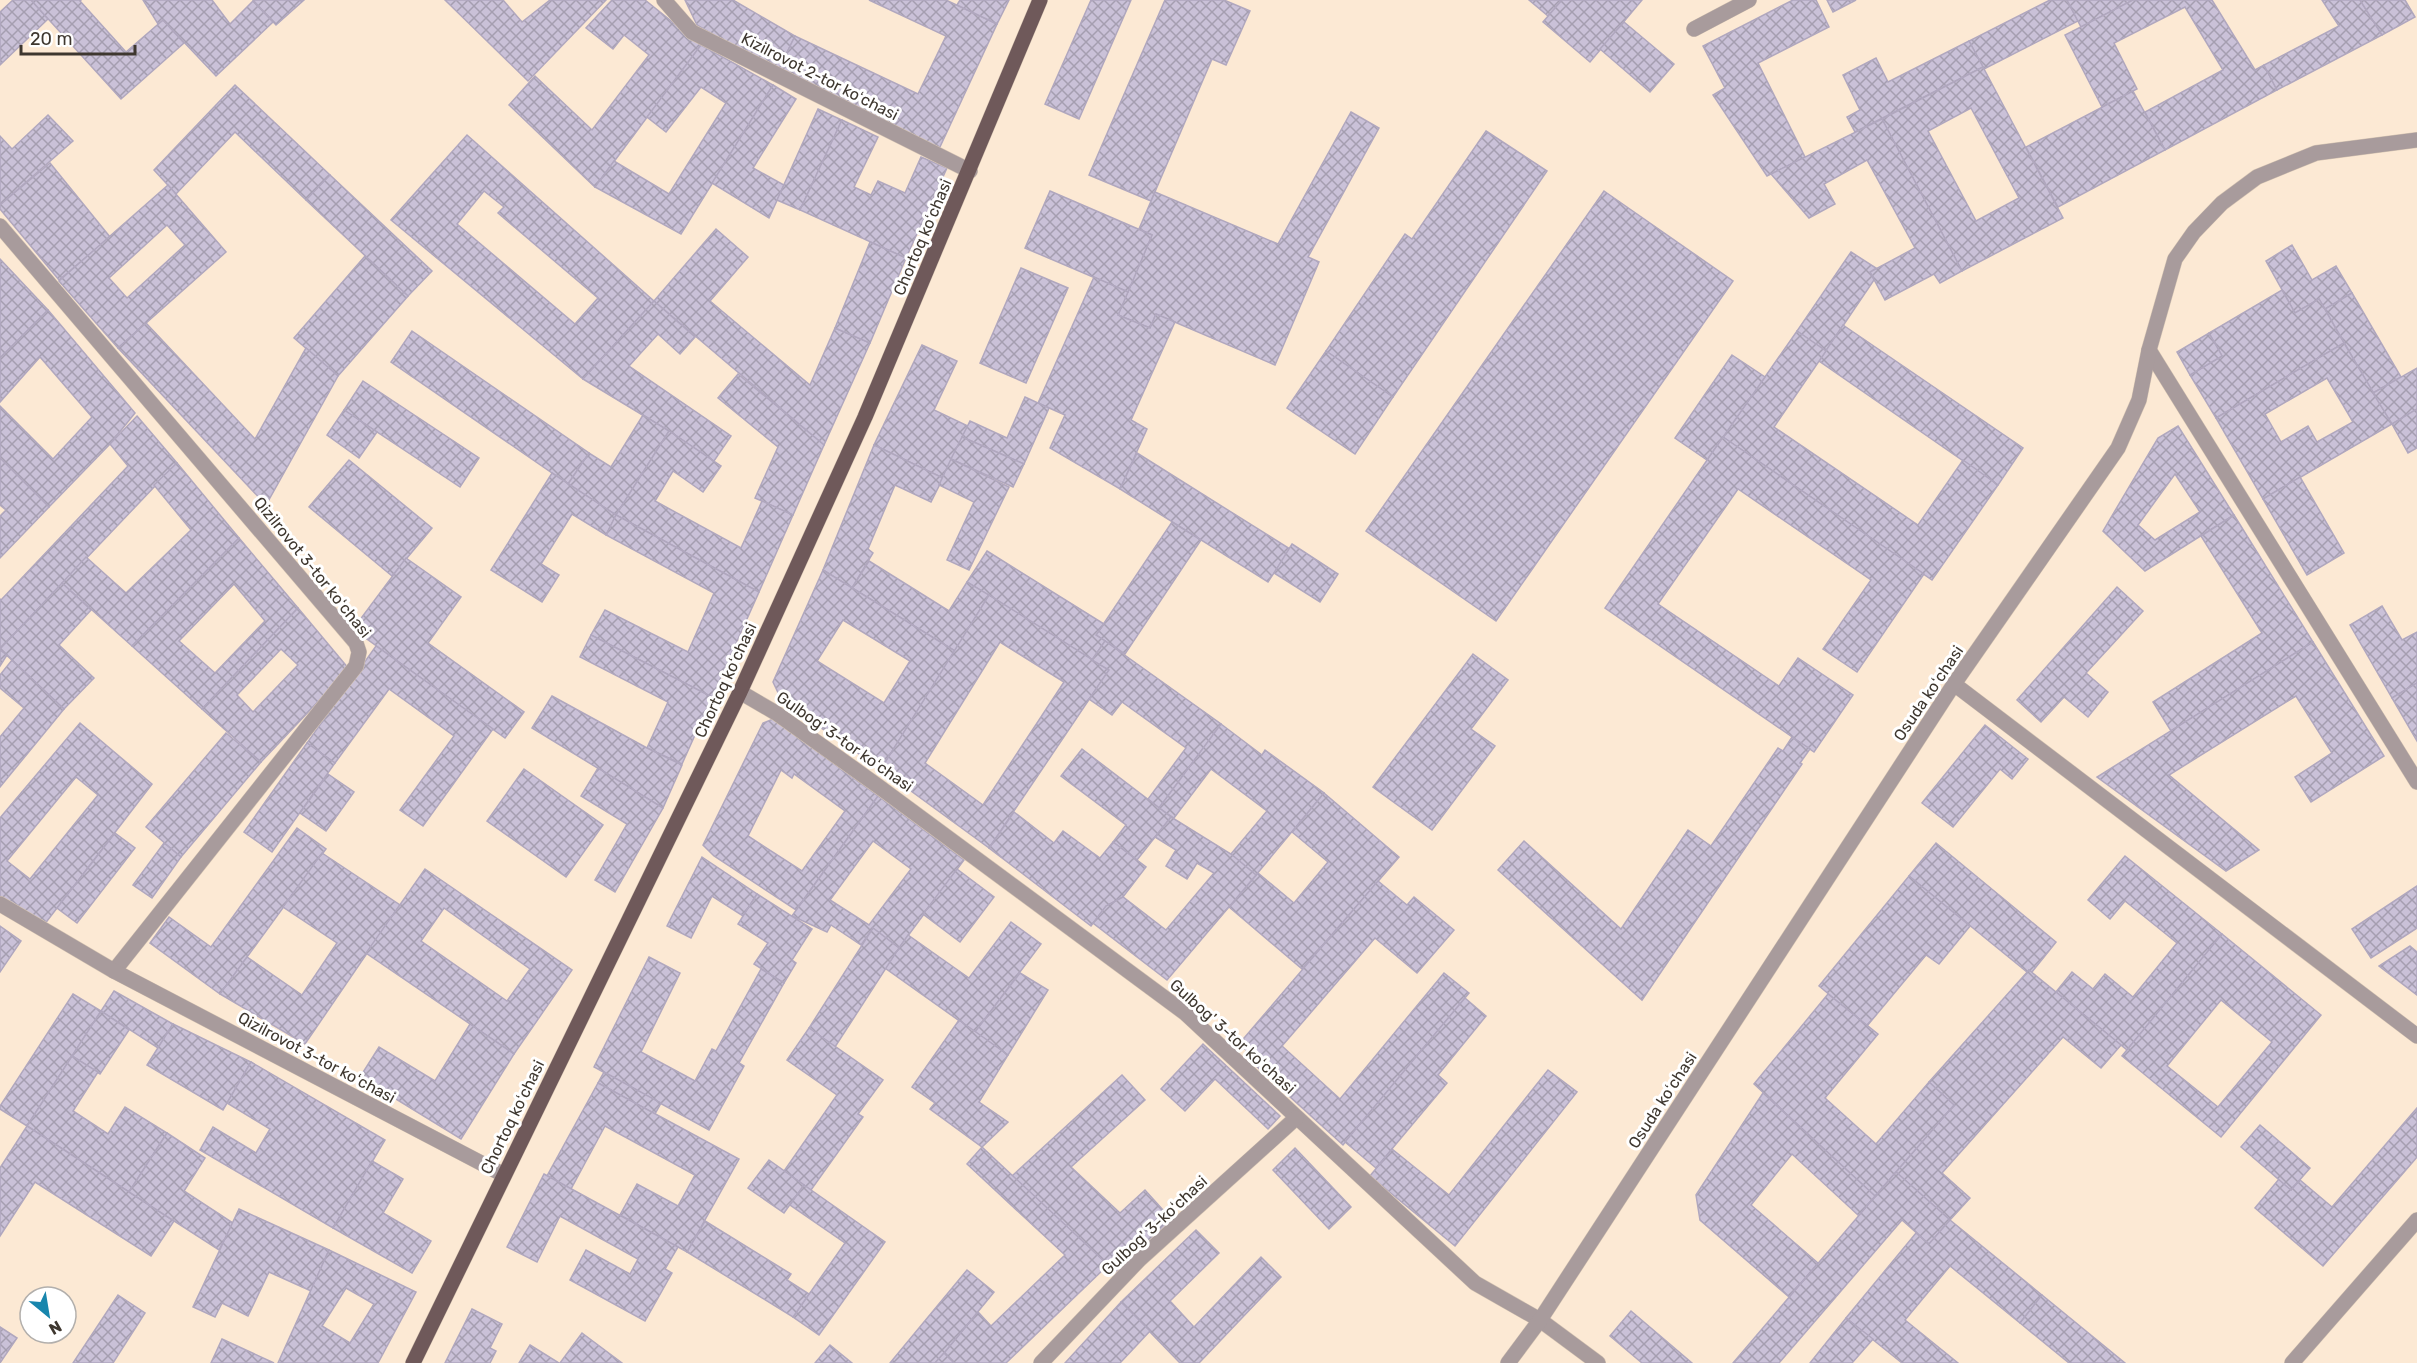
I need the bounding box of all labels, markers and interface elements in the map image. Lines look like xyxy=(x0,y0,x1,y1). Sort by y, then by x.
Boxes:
scale bar xyxy=(21,18,135,56)
text: 20 m xyxy=(30,28,72,50)
street label: Kizilrovot 2-tor koʻchasi xyxy=(738,29,901,124)
street label: Chortoq koʻchasi xyxy=(889,176,956,298)
street label: Qizilrovot 3-tor koʻchasi xyxy=(250,493,375,641)
street label: Chortoq koʻchasi xyxy=(691,620,760,741)
street label: Osuda koʻchasi xyxy=(1890,642,1967,745)
street label: Gulbog' 3-tor koʻchasi xyxy=(773,687,917,796)
street label: Gulbog' 3-tor koʻchasi xyxy=(1166,975,1299,1098)
street label: Qizilrovot 3-tor koʻchasi xyxy=(235,1008,399,1107)
street label: Osuda koʻchasi xyxy=(1624,1049,1701,1152)
street label: Chortoq koʻchasi xyxy=(477,1057,548,1177)
street label: Gulbog' 3-koʻchasi xyxy=(1098,1172,1211,1279)
north arrow xyxy=(18,1285,78,1345)
text: N xyxy=(46,1316,65,1339)

